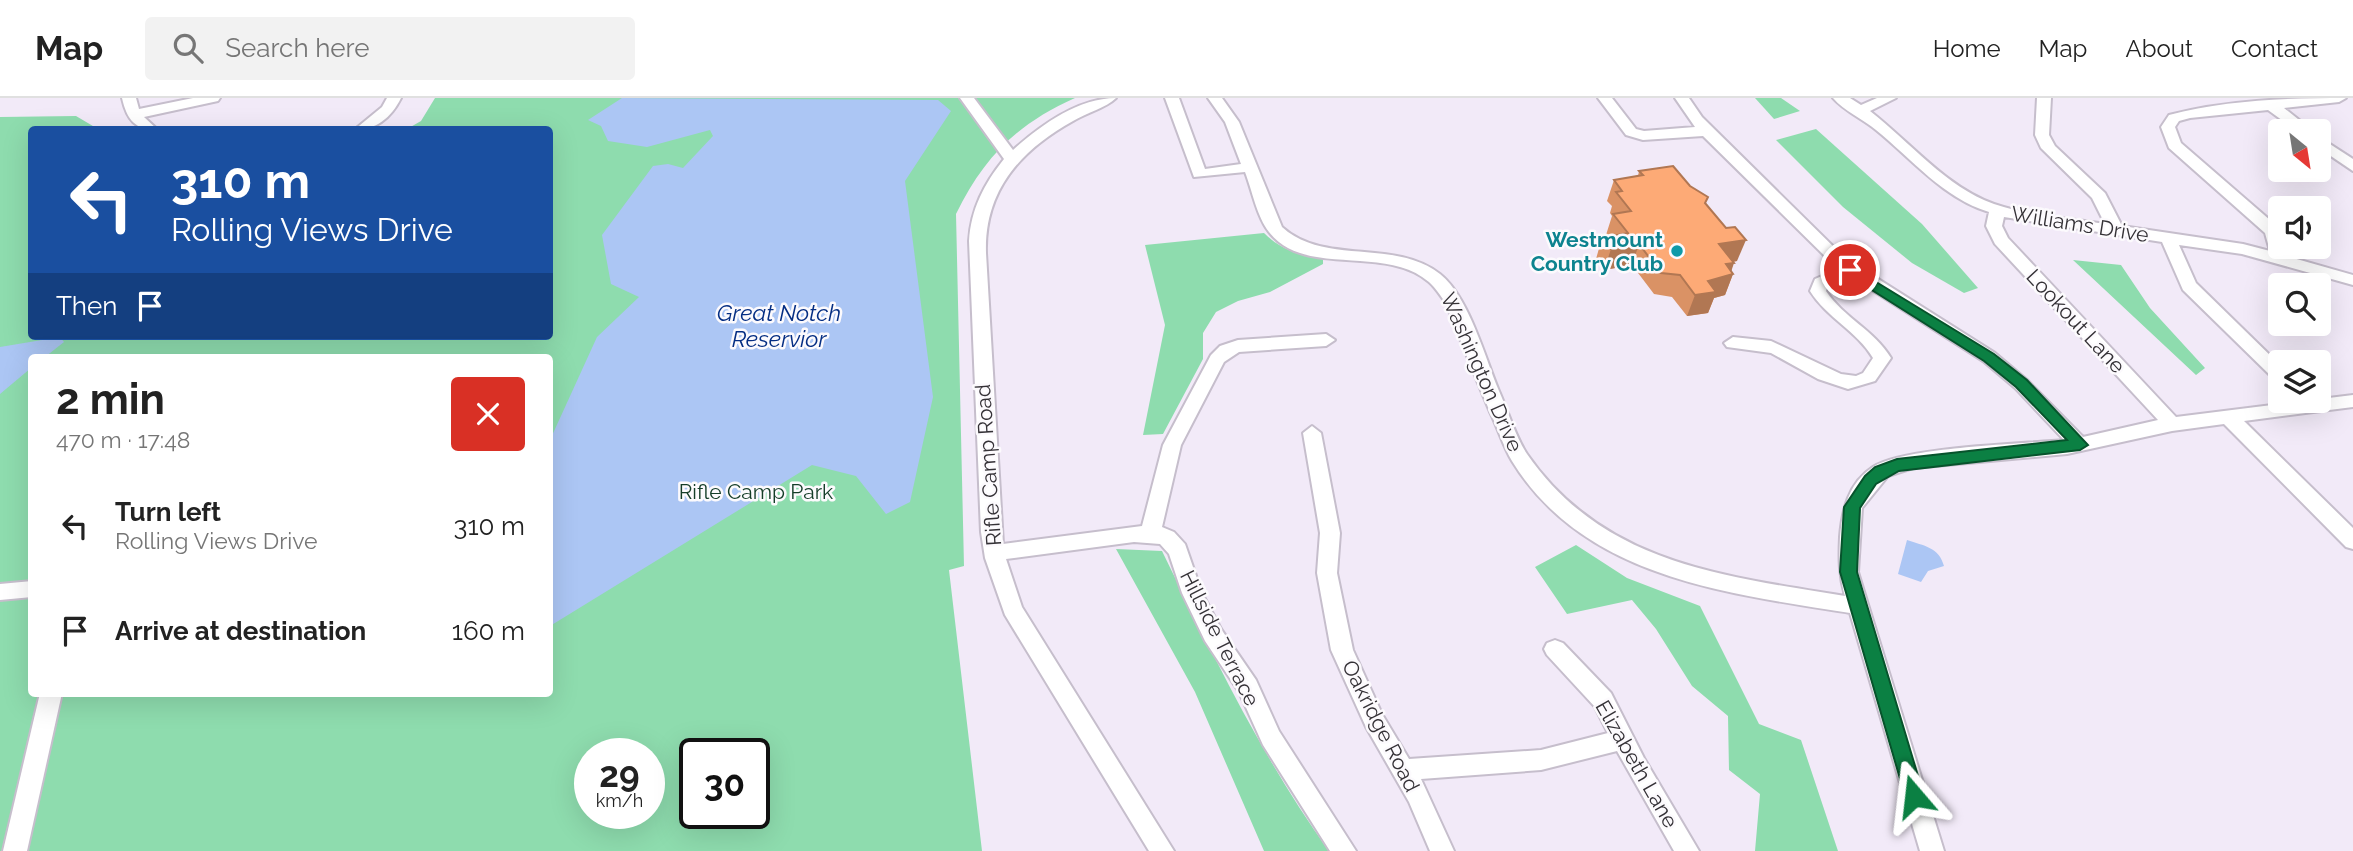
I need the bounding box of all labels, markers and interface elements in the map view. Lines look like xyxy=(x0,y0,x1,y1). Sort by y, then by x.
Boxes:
search box xyxy=(145,17,635,80)
text: Map xyxy=(35,29,103,68)
icon: search xyxy=(169,29,207,67)
text: Search here xyxy=(225,33,370,63)
text: Home xyxy=(1933,34,2001,63)
text: Map xyxy=(2039,34,2087,63)
text: About xyxy=(2125,34,2193,63)
text: Contact xyxy=(2231,34,2318,63)
north arrow xyxy=(2268,119,2331,182)
map controls xyxy=(2268,119,2331,413)
text: 310 m xyxy=(171,152,310,209)
icon: left xyxy=(56,154,147,245)
button: sound xyxy=(2268,196,2331,259)
street label: Williams Drive xyxy=(2009,201,2151,247)
text: Rolling Views Drive xyxy=(171,211,453,248)
place label: Westmount Country Club xyxy=(1531,227,1663,276)
pin xyxy=(1820,240,1880,300)
marker: Westmount Country Club xyxy=(1669,243,1685,259)
icon: arrive xyxy=(1831,251,1869,289)
street label: Lookout Lane xyxy=(2021,264,2131,378)
button: search xyxy=(2268,273,2331,336)
icon: arrive xyxy=(131,287,169,325)
street label: Washington Drive xyxy=(1436,289,1528,455)
text: Then xyxy=(56,291,117,321)
water label: Great Notch Reservior xyxy=(717,299,841,352)
button: layers xyxy=(2268,350,2331,413)
text: 2 min xyxy=(56,375,165,424)
button: close xyxy=(451,377,525,451)
street label: Rifle Camp Road xyxy=(970,383,1006,547)
text: 470 m · 17:48 xyxy=(56,426,190,453)
park label: Rifle Camp Park xyxy=(679,479,833,504)
text: Turn left xyxy=(115,497,221,527)
icon: left xyxy=(56,507,94,545)
text: 310 m xyxy=(454,511,525,541)
text: Rolling Views Drive xyxy=(115,527,318,554)
street label: Hillside Terrace xyxy=(1175,566,1265,710)
icon: arrive xyxy=(56,612,94,650)
text: Arrive at destination xyxy=(115,616,366,646)
text: 160 m xyxy=(452,616,525,646)
street label: Oakridge Road xyxy=(1337,656,1425,796)
street label: Elizabeth Lane xyxy=(1590,696,1684,832)
speed limit sign: 30 xyxy=(679,738,770,829)
text: 29 xyxy=(599,754,640,795)
position arrow xyxy=(1877,759,1951,833)
text: km/h xyxy=(596,790,643,811)

